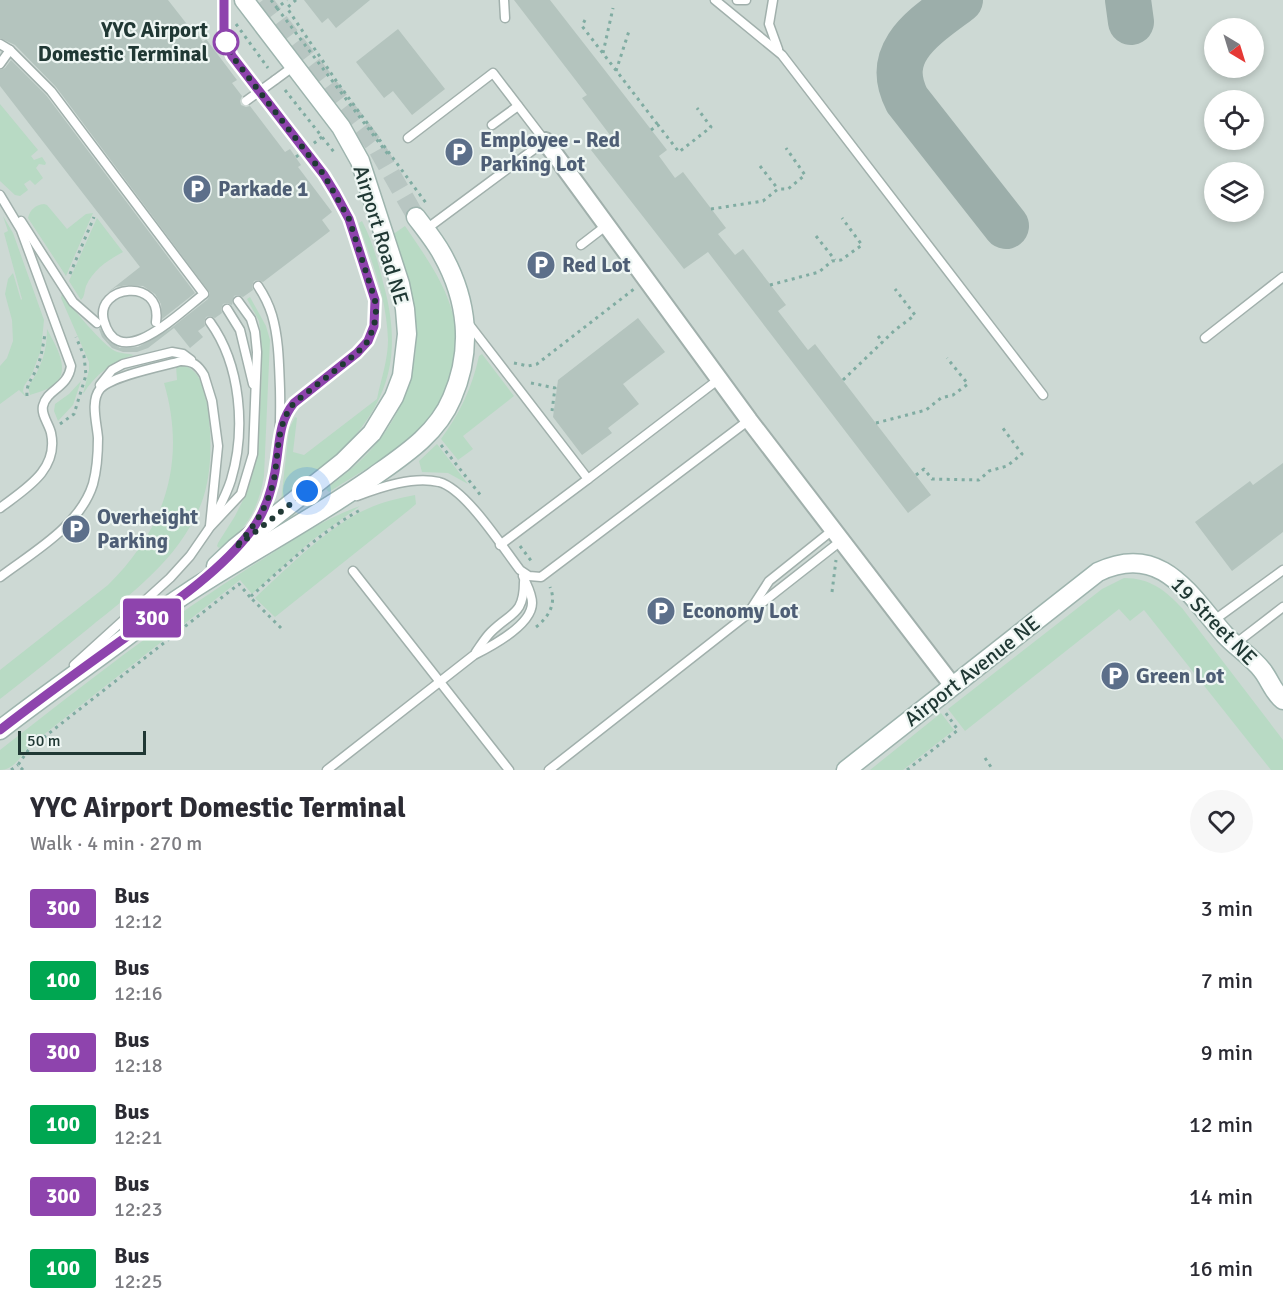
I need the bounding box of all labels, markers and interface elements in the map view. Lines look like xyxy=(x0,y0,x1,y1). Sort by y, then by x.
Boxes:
place label: YYC Airport Domestic Terminal xyxy=(38,17,208,67)
north arrow xyxy=(1204,18,1264,78)
map controls xyxy=(1204,18,1264,222)
marker: YYC Airport Domestic Terminal xyxy=(213,29,239,55)
button: locate xyxy=(1204,90,1264,150)
place label: Employee - Red Parking Lot xyxy=(480,127,620,177)
parking icon: Employee - Red Parking Lot xyxy=(443,136,475,168)
street label: Airport Road NE xyxy=(347,162,415,308)
button: layers xyxy=(1204,162,1264,222)
parking icon: Parkade 1 xyxy=(181,173,213,205)
place label: Parkade 1 xyxy=(218,176,308,202)
parking icon: Red Lot xyxy=(525,249,557,281)
place label: Red Lot xyxy=(562,252,631,278)
your location xyxy=(292,476,322,506)
place label: Overheight Parking xyxy=(97,504,198,554)
parking icon: Overheight Parking xyxy=(60,513,92,545)
street label: 19 Street NE xyxy=(1165,571,1263,671)
parking icon: Economy Lot xyxy=(645,595,677,627)
line badge: 300 xyxy=(118,598,186,638)
place label: Economy Lot xyxy=(682,598,799,624)
text: 300 xyxy=(135,605,169,631)
street label: Airport Avenue NE xyxy=(899,610,1045,732)
parking icon: Green Lot xyxy=(1099,660,1131,692)
place label: Green Lot xyxy=(1136,663,1224,689)
scale bar xyxy=(18,728,146,756)
text: 50 m xyxy=(27,731,61,751)
button: heart xyxy=(1190,790,1253,853)
text: YYC Airport Domestic Terminal xyxy=(30,791,406,825)
text: Walk · 4 min · 270 m xyxy=(30,831,202,856)
text: Bus xyxy=(114,882,149,909)
text: 300 xyxy=(46,895,80,921)
text: 3 min xyxy=(1201,895,1253,922)
text: 12:12 xyxy=(114,909,163,934)
text: Bus xyxy=(114,954,149,981)
text: 100 xyxy=(46,967,80,993)
text: 7 min xyxy=(1201,967,1253,994)
text: 12:16 xyxy=(114,981,163,1006)
text: Bus xyxy=(114,1026,149,1053)
text: 300 xyxy=(46,1039,80,1065)
text: 9 min xyxy=(1201,1039,1253,1066)
text: 12:18 xyxy=(114,1053,163,1078)
text: Bus xyxy=(114,1098,149,1125)
text: 100 xyxy=(46,1111,80,1137)
text: 12 min xyxy=(1189,1111,1253,1138)
text: 12:21 xyxy=(114,1125,163,1150)
text: Bus xyxy=(114,1170,149,1197)
text: 300 xyxy=(46,1183,80,1209)
text: 14 min xyxy=(1189,1183,1253,1210)
text: 12:23 xyxy=(114,1197,163,1222)
text: Bus xyxy=(114,1242,149,1269)
text: 100 xyxy=(46,1255,80,1281)
text: 16 min xyxy=(1189,1255,1253,1282)
text: 12:25 xyxy=(114,1269,163,1294)

